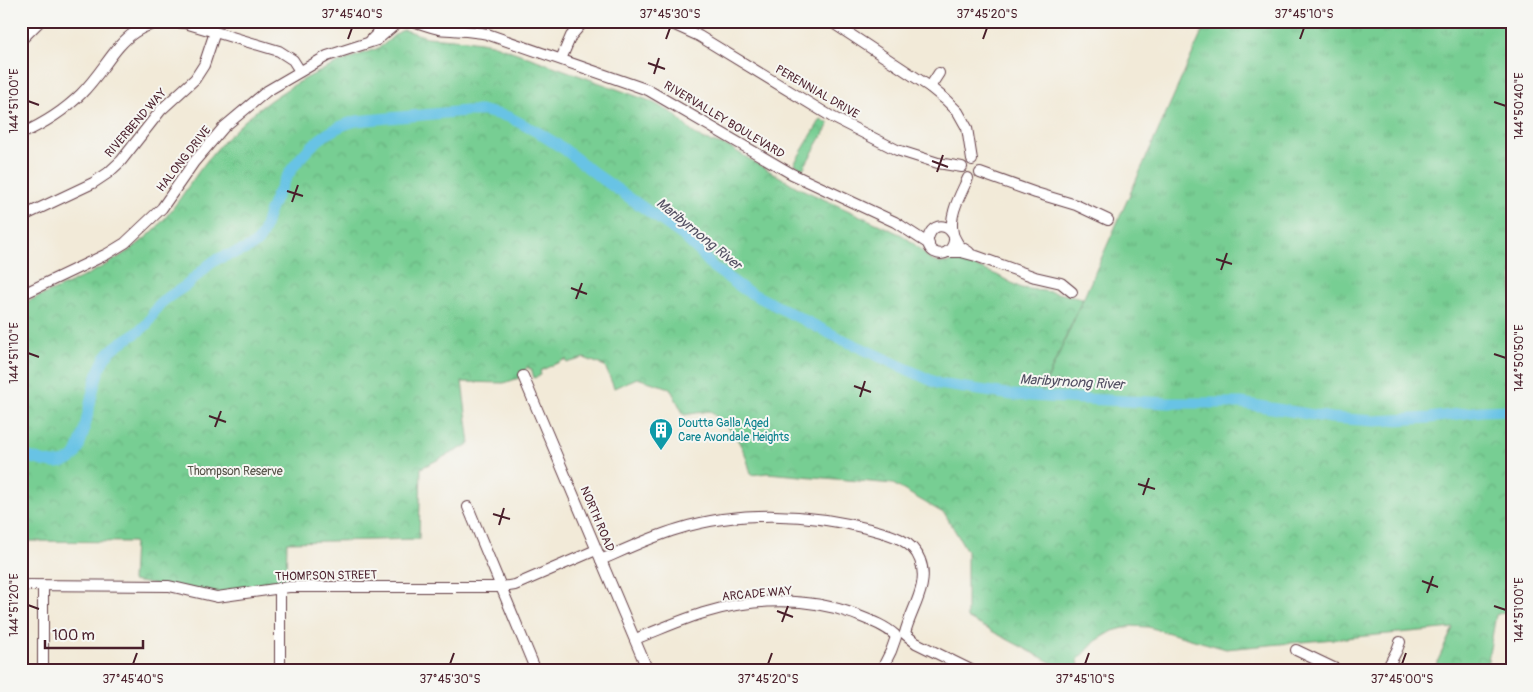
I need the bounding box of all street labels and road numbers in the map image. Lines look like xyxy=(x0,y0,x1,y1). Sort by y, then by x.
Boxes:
street label: PERENNIAL DRIVE xyxy=(772,62,862,122)
street label: RIVERVALLEY BOULEVARD xyxy=(661,78,787,162)
street label: RIVERBEND WAY xyxy=(102,85,170,161)
street label: HALONG DRIVE xyxy=(154,123,214,195)
street label: NORTH ROAD xyxy=(577,484,618,554)
street label: THOMPSON STREET xyxy=(275,568,378,584)
street label: ARCADE WAY xyxy=(721,583,793,605)

